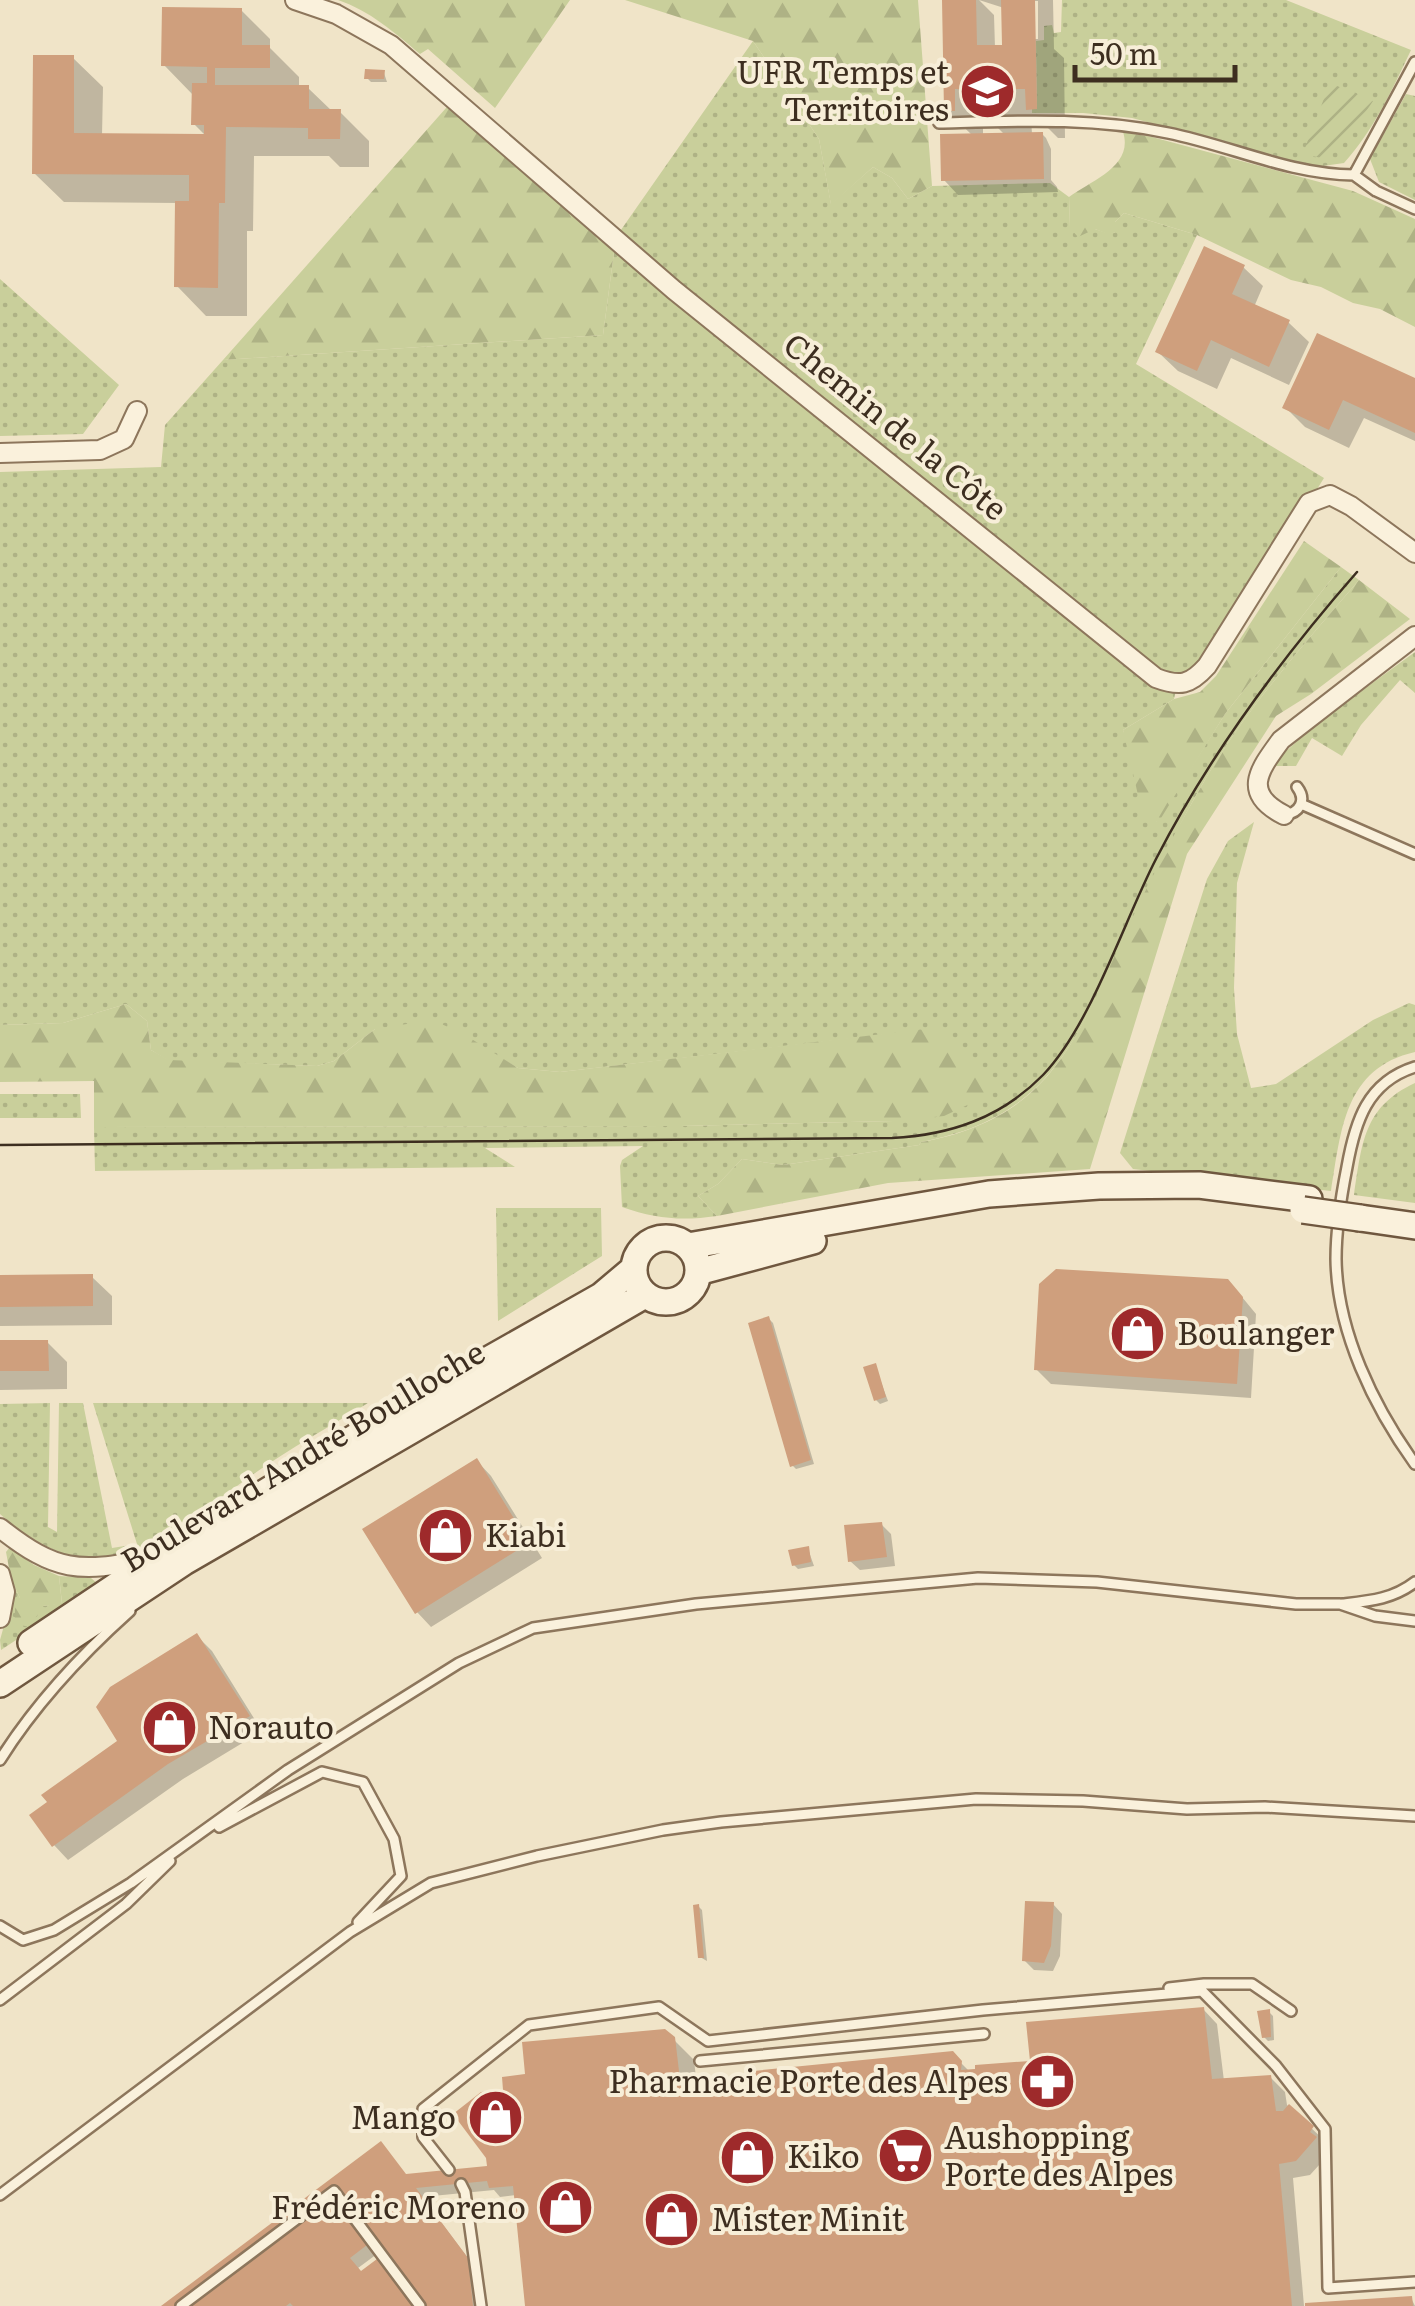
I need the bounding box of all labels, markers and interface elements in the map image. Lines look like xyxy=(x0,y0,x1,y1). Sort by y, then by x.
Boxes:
scale bar xyxy=(1075,20,1235,82)
text: 50 m xyxy=(1090,30,1158,74)
place label: UFR Temps et Territoires xyxy=(736,46,949,131)
school or university icon: UFR Temps et Territoires xyxy=(958,61,1018,121)
street label: Chemin de la Côte xyxy=(775,319,1019,530)
shop icon: Boulanger xyxy=(1108,1304,1168,1364)
place label: Boulanger xyxy=(1177,1307,1334,1355)
street label: Boulevard André Boulloche xyxy=(110,1326,493,1582)
shop icon: Kiabi xyxy=(416,1506,476,1566)
place label: Kiabi xyxy=(485,1509,566,1557)
shop icon: Norauto xyxy=(139,1698,199,1758)
place label: Norauto xyxy=(208,1701,334,1749)
pharmacy icon: Pharmacie Porte des Alpes xyxy=(1017,2052,1077,2112)
place label: Pharmacie Porte des Alpes xyxy=(608,2055,1008,2103)
shop icon: Mango xyxy=(465,2088,525,2148)
place label: Mango xyxy=(350,2091,456,2139)
place label: Aushopping Porte des Alpes xyxy=(944,2111,1173,2196)
supermarket icon: Aushopping Porte des Alpes xyxy=(875,2126,935,2186)
shop icon: Kiko xyxy=(718,2127,778,2187)
place label: Kiko xyxy=(787,2130,860,2178)
shop icon: Frédéric Moreno xyxy=(535,2178,595,2238)
place label: Frédéric Moreno xyxy=(271,2181,526,2229)
shop icon: Mister Minit xyxy=(642,2190,702,2250)
place label: Mister Minit xyxy=(711,2193,905,2241)

